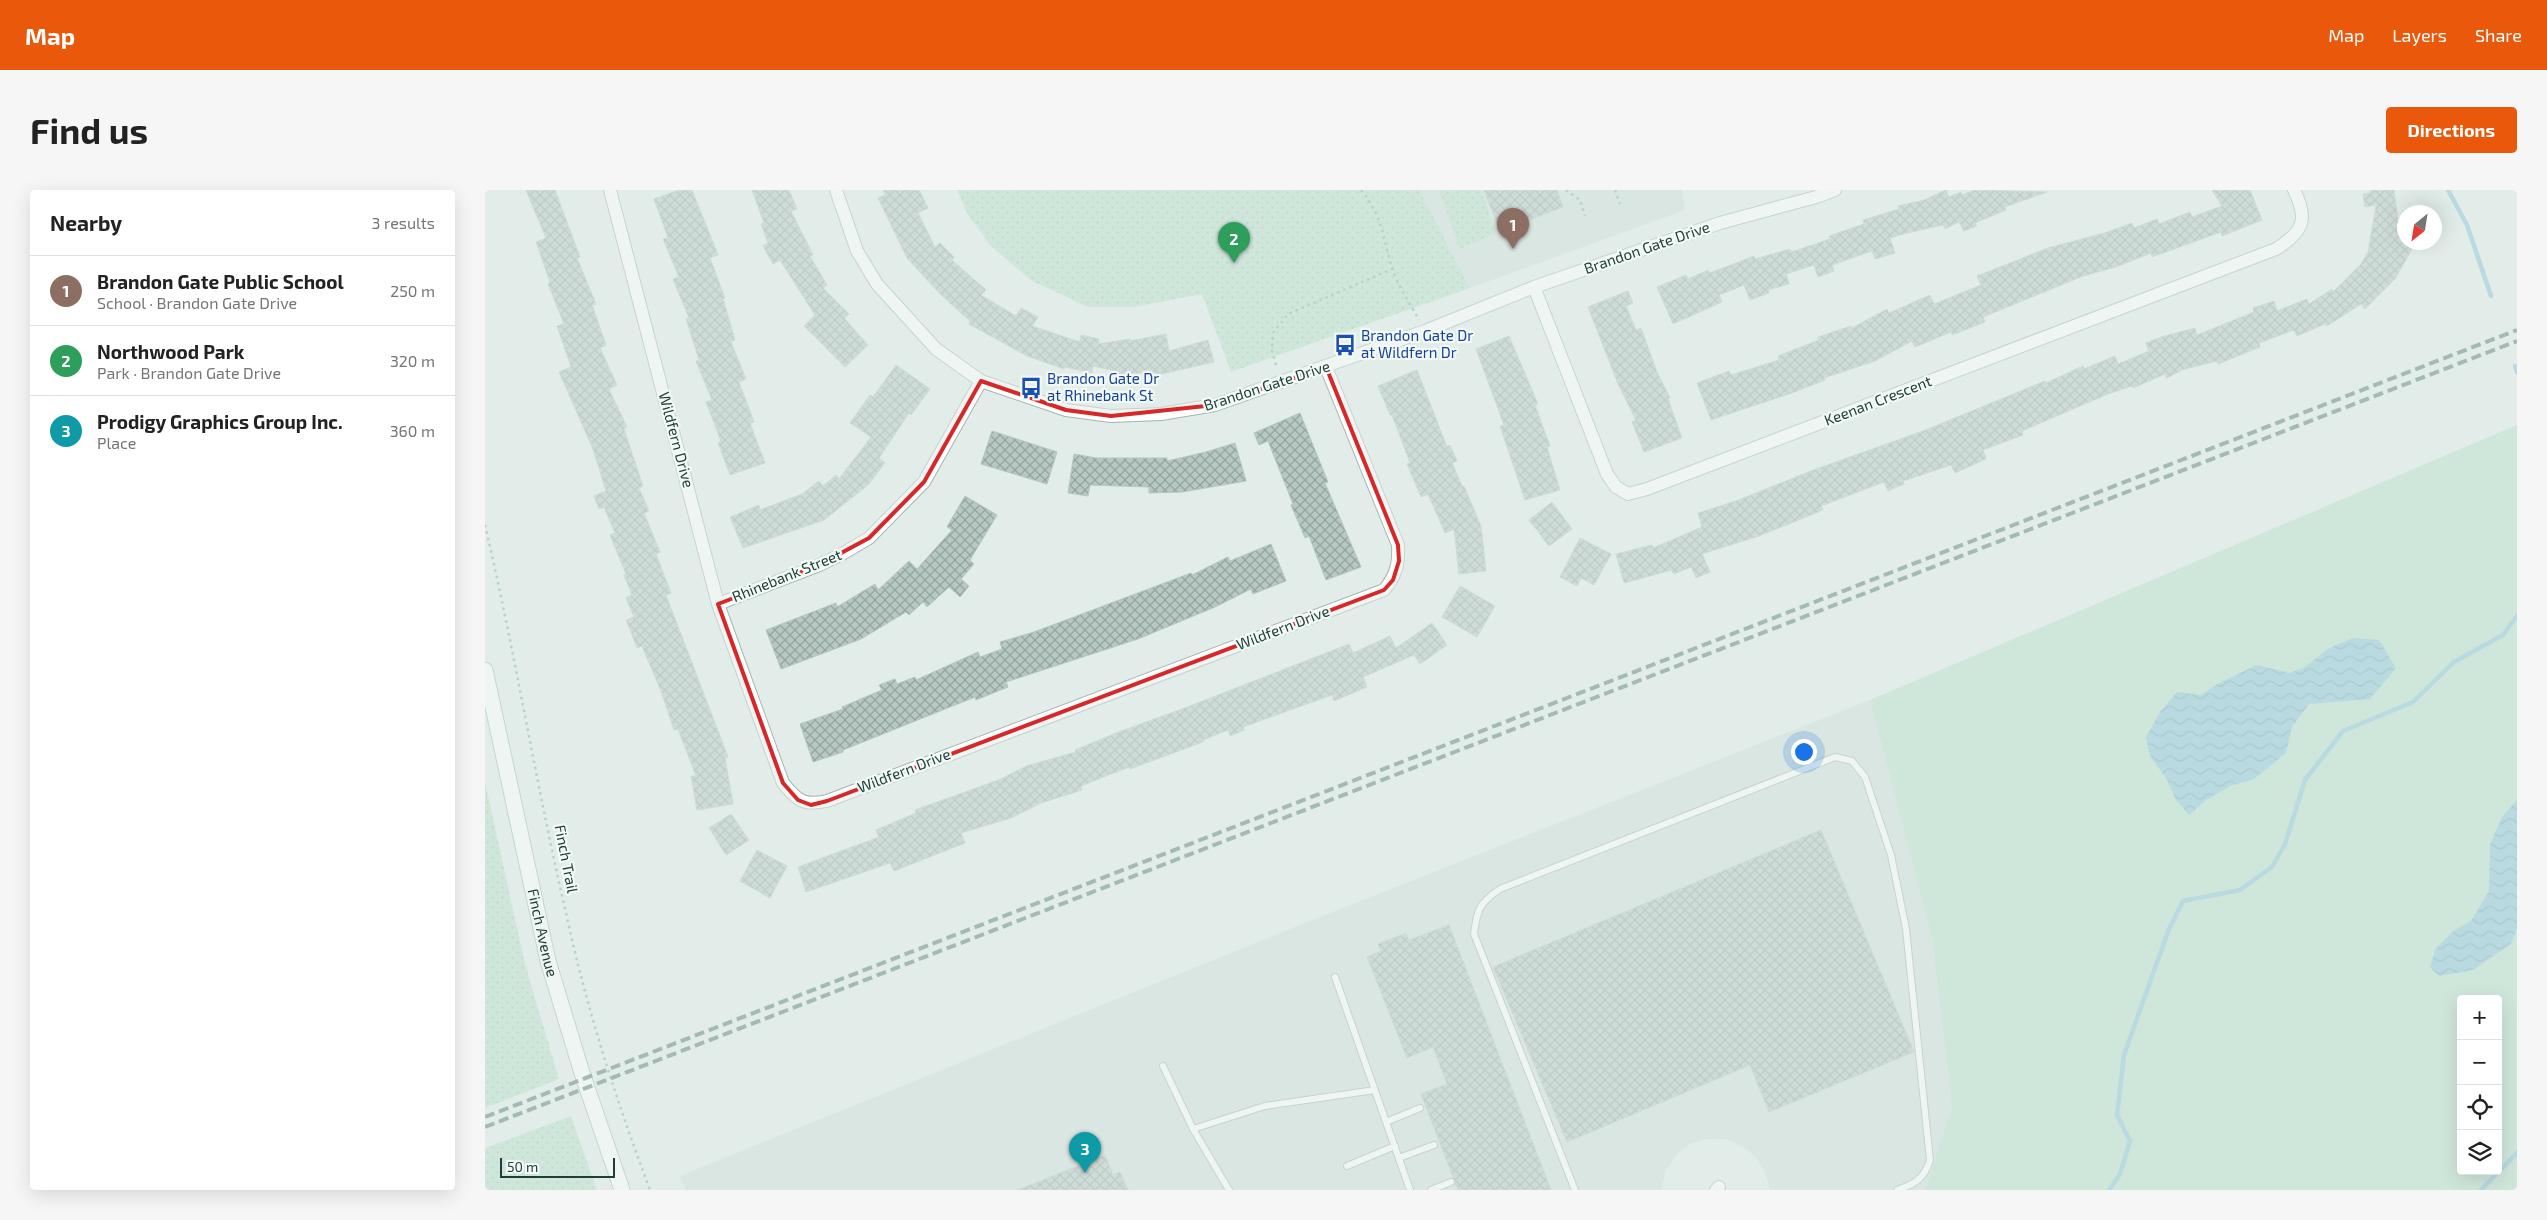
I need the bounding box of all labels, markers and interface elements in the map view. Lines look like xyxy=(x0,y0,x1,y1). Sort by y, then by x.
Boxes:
text: Map xyxy=(25,21,75,50)
text: Map xyxy=(2328,24,2364,46)
text: Layers xyxy=(2392,24,2447,46)
text: Share xyxy=(2475,24,2522,46)
button: Directions xyxy=(2386,107,2517,153)
text: Find us xyxy=(30,109,148,151)
north arrow xyxy=(2397,205,2442,250)
pin: 1 xyxy=(1497,208,1529,249)
text: Nearby xyxy=(50,210,122,235)
text: 3 results xyxy=(372,213,435,232)
street label: Brandon Gate Drive xyxy=(1581,217,1712,277)
pin: 2 xyxy=(1218,222,1250,263)
text: Brandon Gate Public School xyxy=(97,270,344,293)
text: 1 xyxy=(63,281,69,300)
text: 250 m xyxy=(390,281,435,300)
text: School · Brandon Gate Drive xyxy=(97,293,297,312)
place label: Brandon Gate Dr at Wildfern Dr xyxy=(1361,326,1473,361)
bus stop icon: Brandon Gate Dr at Wildfern Dr xyxy=(1332,332,1358,358)
text: Northwood Park xyxy=(97,340,244,363)
text: 2 xyxy=(61,351,71,370)
text: 320 m xyxy=(390,351,435,370)
street label: Brandon Gate Drive xyxy=(1201,356,1332,414)
text: Park · Brandon Gate Drive xyxy=(97,363,281,382)
place label: Brandon Gate Dr at Rhinebank St xyxy=(1047,369,1159,404)
street label: Keenan Crescent xyxy=(1821,371,1934,429)
bus stop icon: Brandon Gate Dr at Rhinebank St xyxy=(1018,375,1044,401)
street label: Wildfern Drive xyxy=(656,390,698,490)
text: Prodigy Graphics Group Inc. xyxy=(97,410,343,433)
text: 3 xyxy=(61,421,71,440)
text: 360 m xyxy=(390,421,435,440)
text: Place xyxy=(97,433,136,452)
street label: Rhinebank Street xyxy=(729,545,844,605)
street label: Wildfern Drive xyxy=(1234,601,1332,653)
your location xyxy=(1791,739,1817,765)
street label: Wildfern Drive xyxy=(855,744,953,796)
street label: Finch Trail xyxy=(552,823,583,895)
street label: Finch Avenue xyxy=(525,887,562,979)
map controls xyxy=(2457,995,2502,1175)
button: + xyxy=(2457,995,2502,1040)
button: − xyxy=(2457,1040,2502,1085)
button: locate xyxy=(2457,1085,2502,1130)
button: layers xyxy=(2457,1130,2502,1175)
pin: 3 xyxy=(1069,1132,1101,1173)
scale bar xyxy=(500,1155,615,1178)
text: 50 m xyxy=(507,1158,538,1175)

